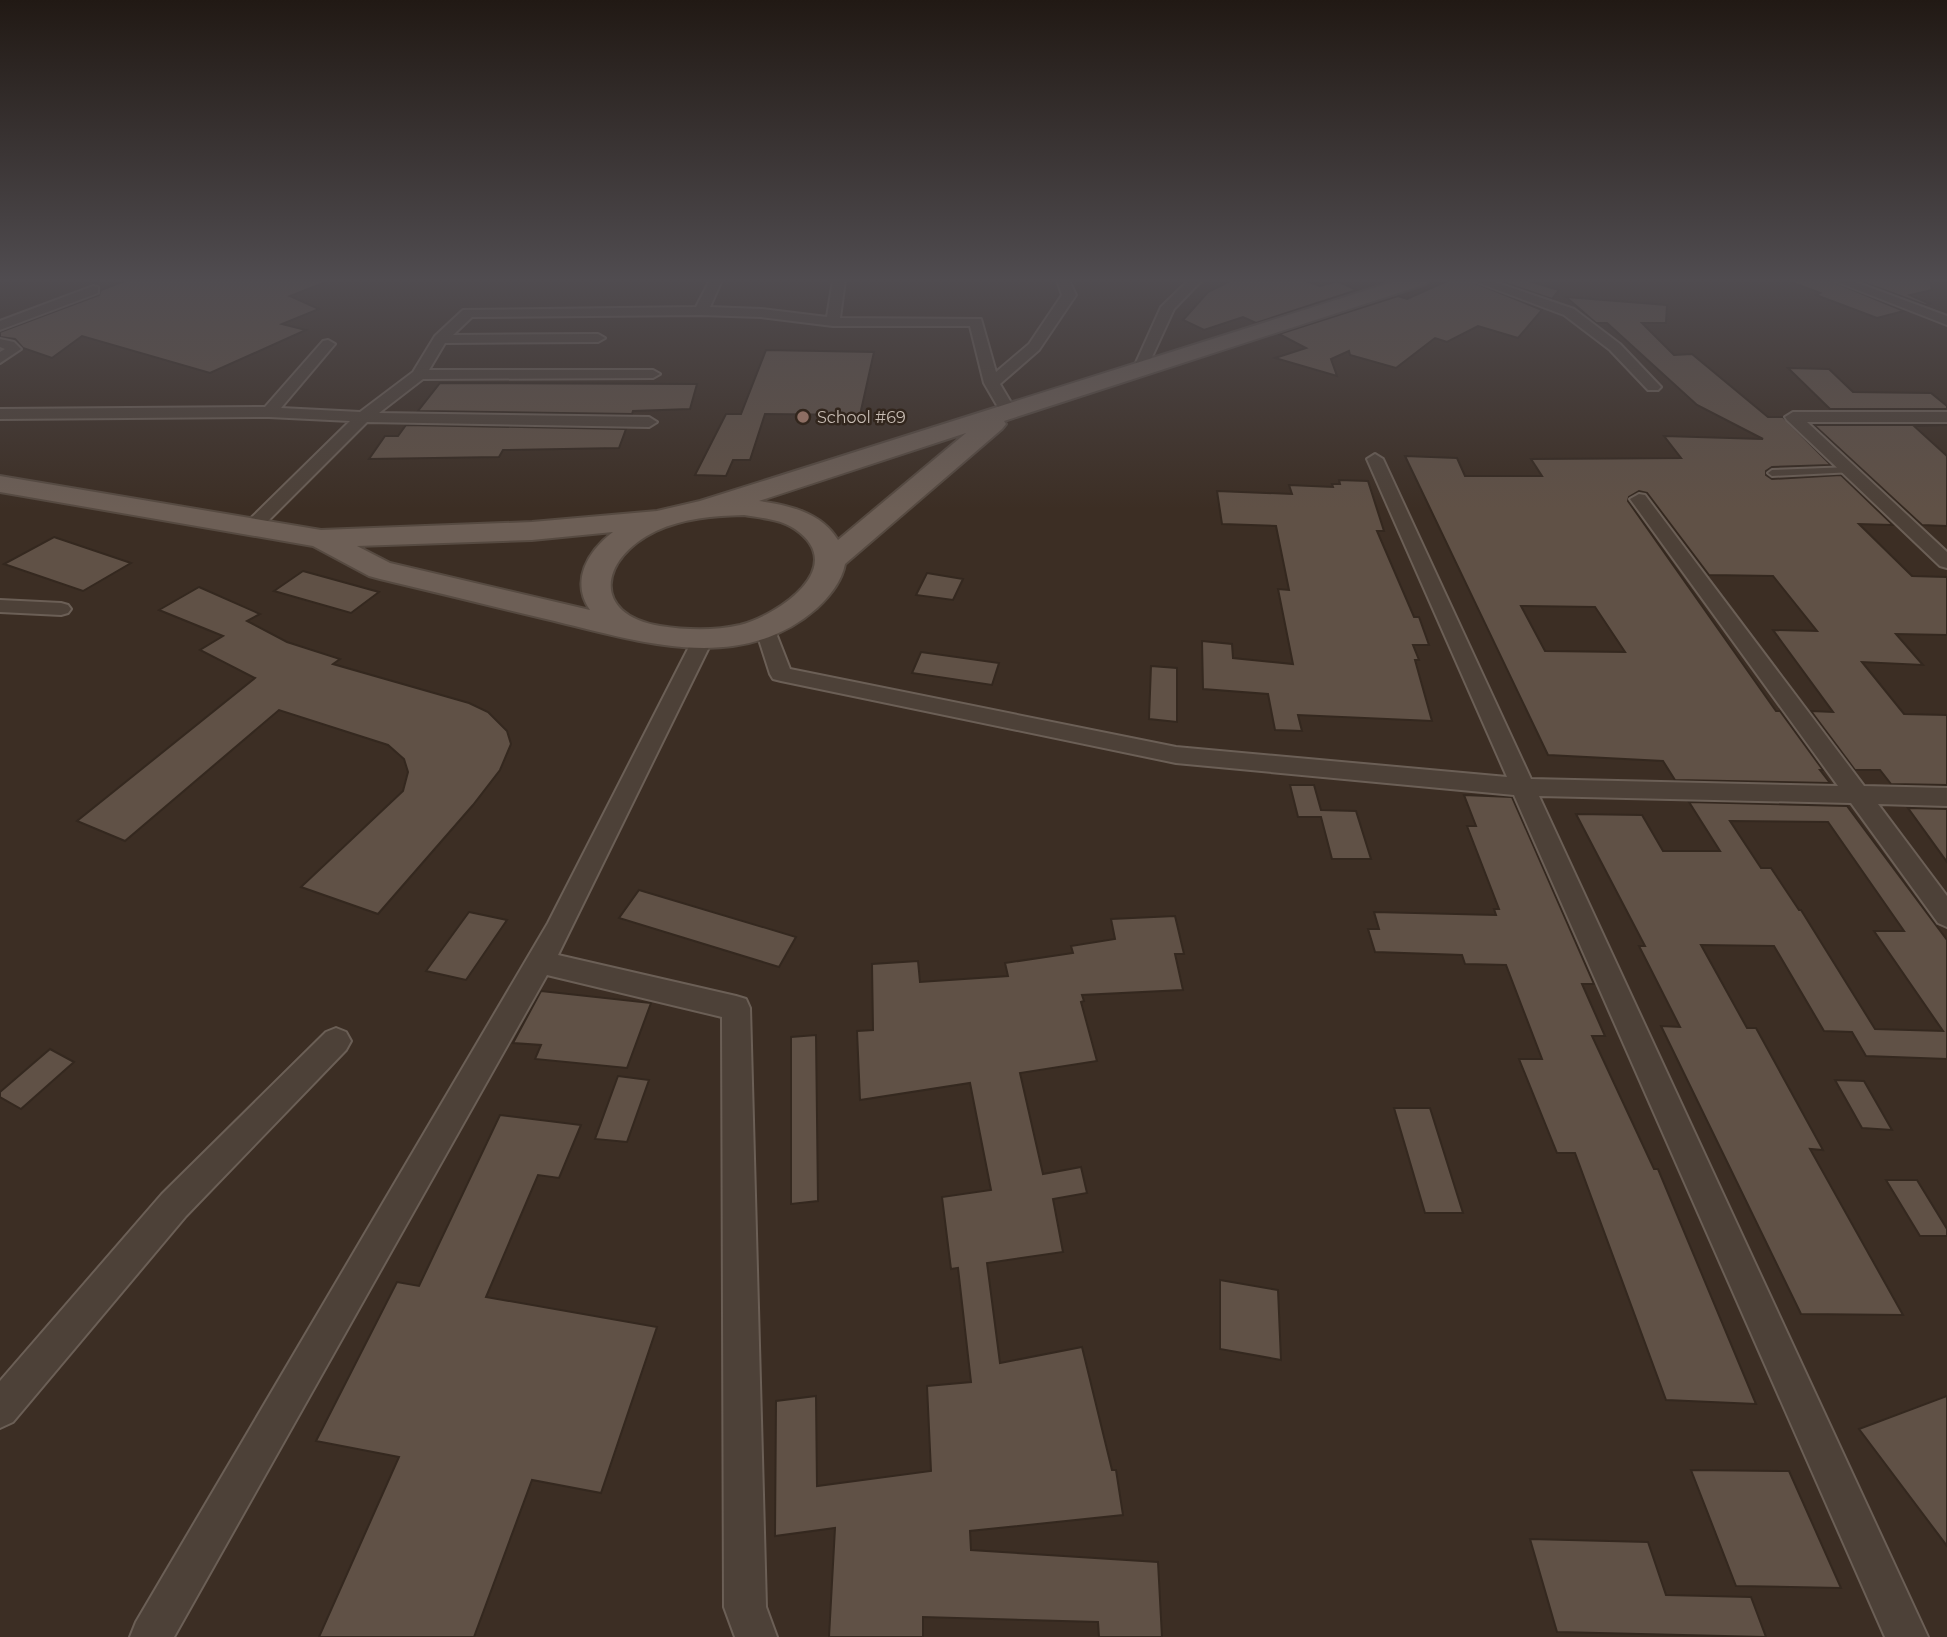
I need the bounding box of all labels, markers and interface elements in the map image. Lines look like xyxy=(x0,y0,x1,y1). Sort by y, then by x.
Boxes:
place label: School #69 xyxy=(817,408,906,427)
marker: School #69 xyxy=(795,409,811,425)

